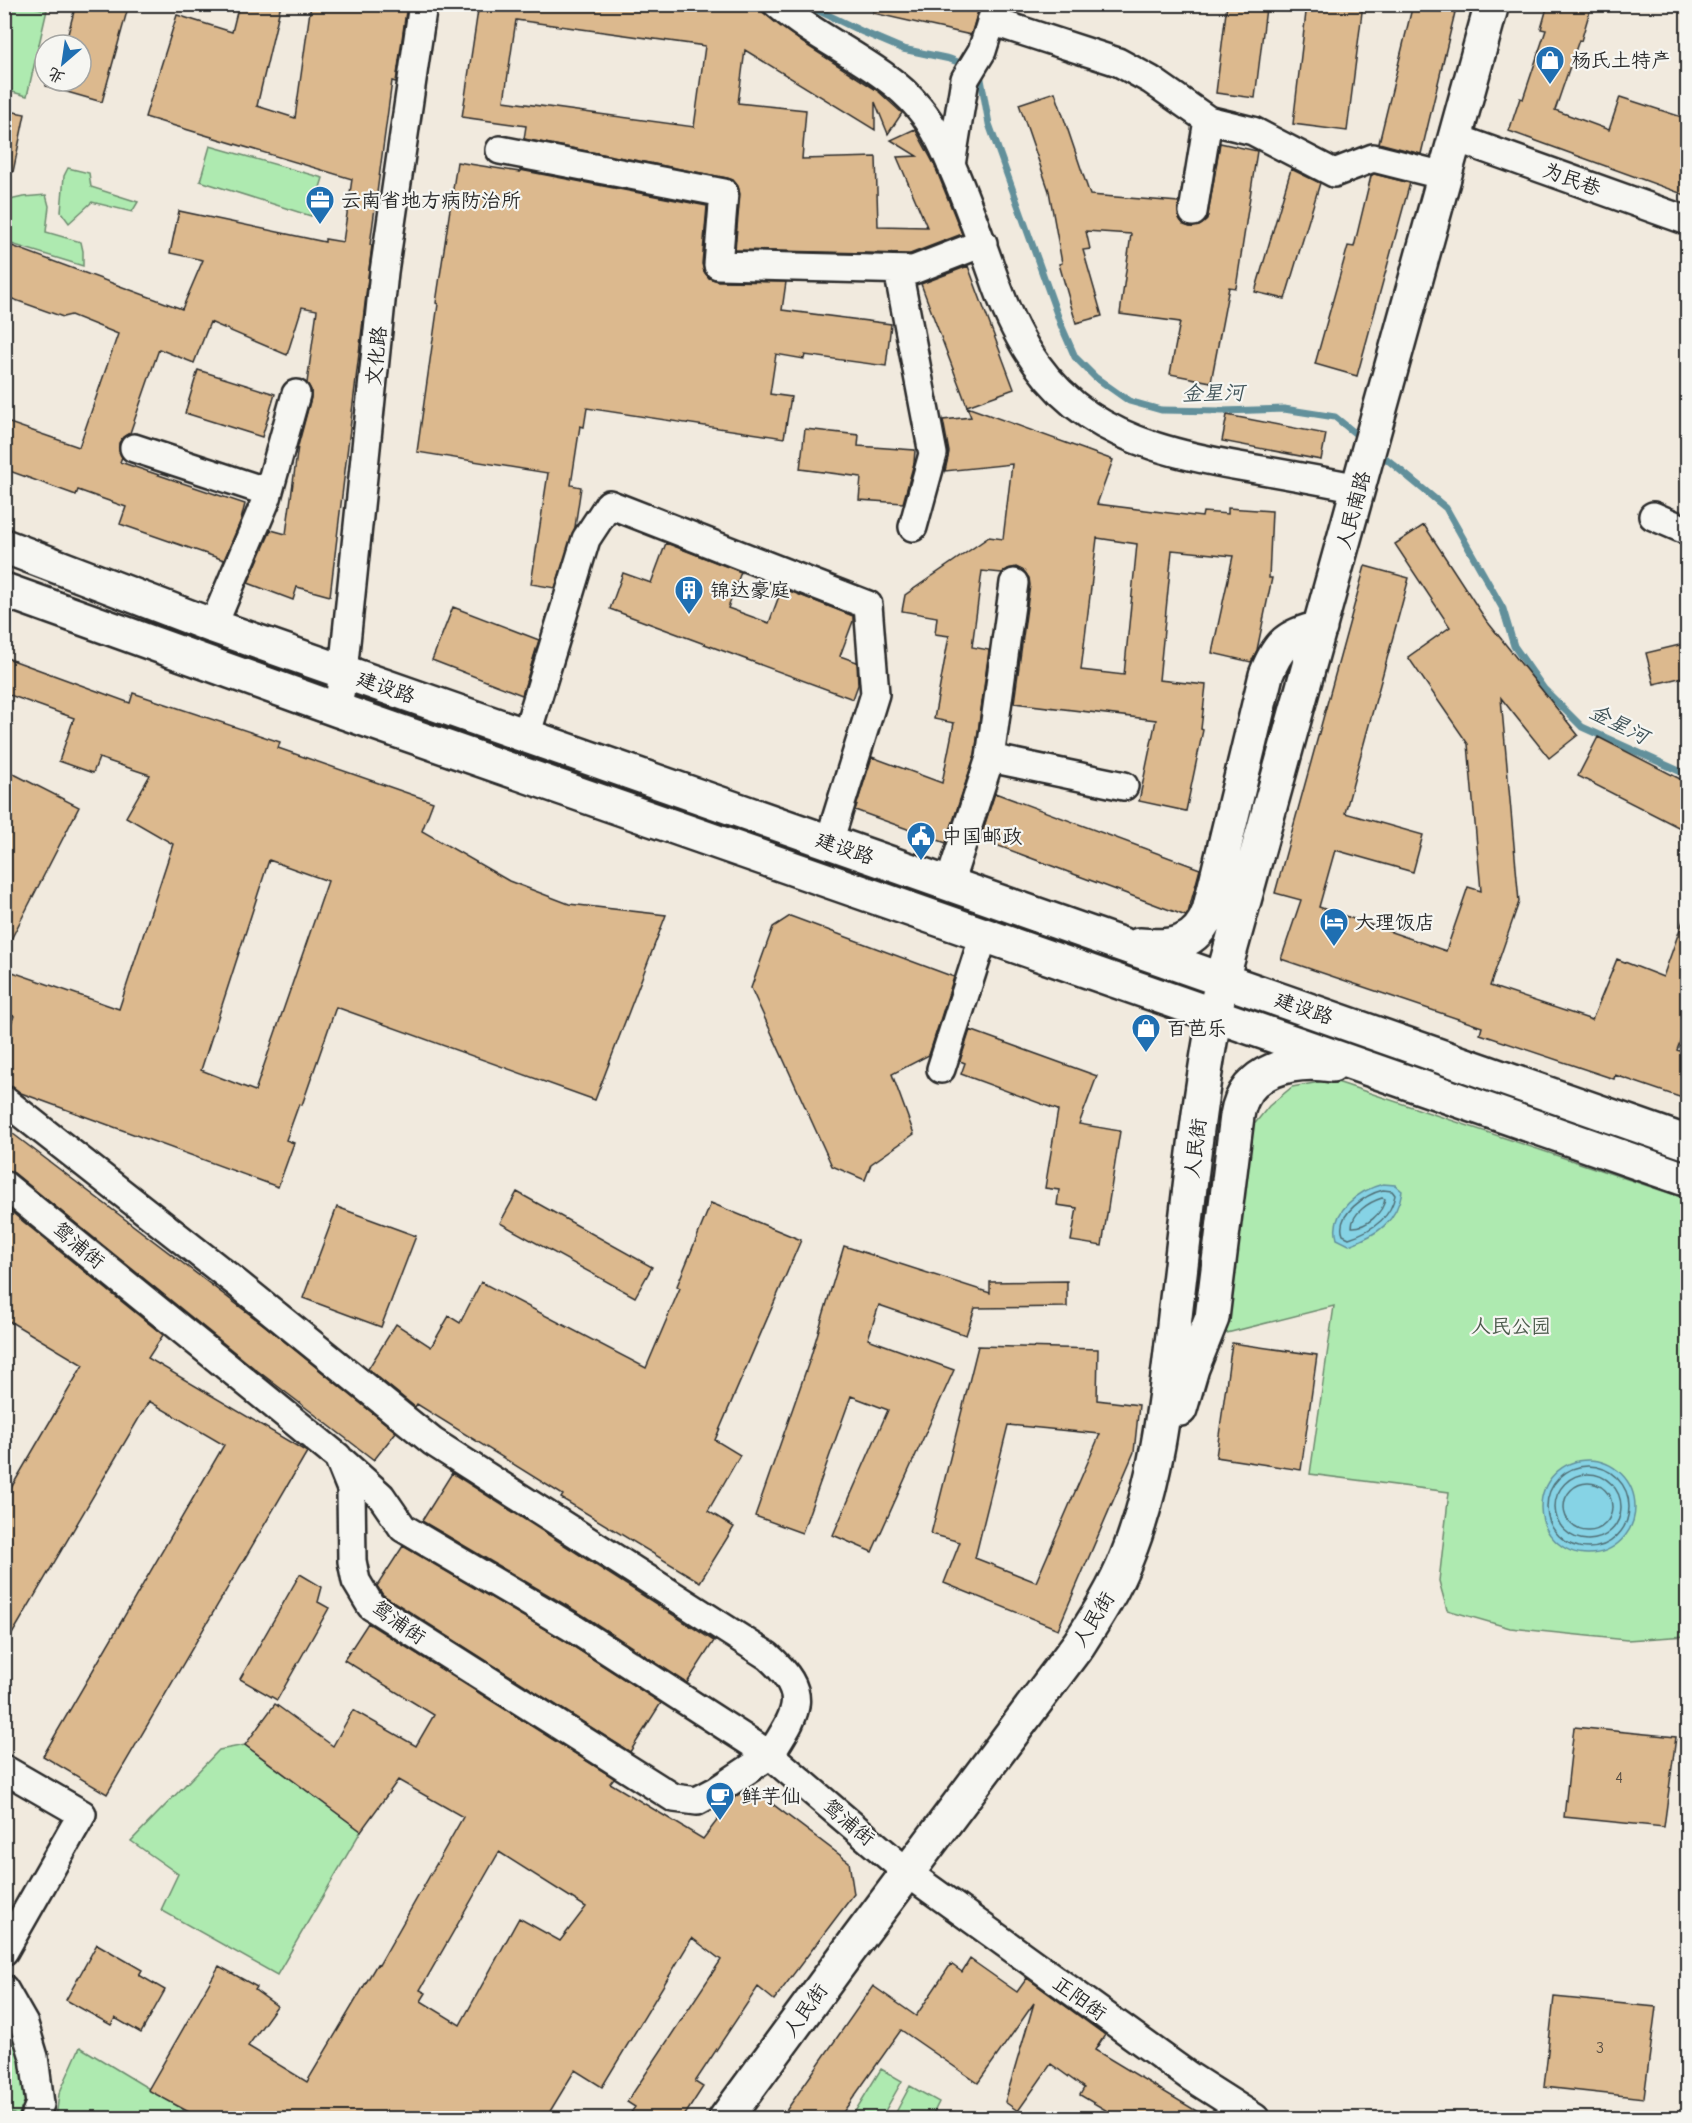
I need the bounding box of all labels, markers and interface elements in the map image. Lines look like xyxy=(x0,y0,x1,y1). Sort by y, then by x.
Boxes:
north arrow xyxy=(33,33,93,93)
shop icon: 杨氏土特产 xyxy=(1534,44,1566,86)
place label: 杨氏土特产 xyxy=(1571,49,1671,72)
text: 北 xyxy=(45,63,68,87)
street label: 为民巷 xyxy=(1540,158,1605,201)
office icon: 云南省地方病防治所 xyxy=(304,184,336,226)
place label: 云南省地方病防治所 xyxy=(341,189,521,212)
street label: 文化路 xyxy=(362,324,391,387)
water label: 金星河 xyxy=(1181,380,1248,406)
street label: 人民南路 xyxy=(1332,468,1375,552)
building icon: 锦达豪庭 xyxy=(673,574,705,616)
place label: 锦达豪庭 xyxy=(710,579,790,602)
street label: 建设路 xyxy=(354,667,419,708)
water label: 金星河 xyxy=(1585,699,1655,750)
public building icon: 中国邮政 xyxy=(905,820,937,862)
place label: 中国邮政 xyxy=(942,825,1022,848)
street label: 建设路 xyxy=(813,828,878,869)
hotel icon: 大理饭店 xyxy=(1318,906,1350,948)
place label: 大理饭店 xyxy=(1355,911,1435,934)
street label: 建设路 xyxy=(1272,988,1337,1029)
shop icon: 百芭乐 xyxy=(1130,1012,1162,1054)
place label: 百芭乐 xyxy=(1167,1017,1227,1040)
street label: 人民街 xyxy=(1180,1117,1211,1179)
street label: 鸳浦街 xyxy=(48,1217,109,1273)
park label: 人民公园 xyxy=(1471,1315,1551,1338)
street label: 人民街 xyxy=(1068,1588,1119,1651)
street label: 鸳浦街 xyxy=(368,1596,430,1649)
house number: 4 xyxy=(1615,1769,1623,1787)
cafe icon: 鲜芋仙 xyxy=(704,1780,736,1822)
place label: 鲜芋仙 xyxy=(741,1785,801,1808)
street label: 鸳浦街 xyxy=(818,1794,879,1850)
street label: 正阳街 xyxy=(1049,1971,1111,2025)
street label: 人民街 xyxy=(778,1979,832,2041)
house number: 3 xyxy=(1596,2039,1604,2057)

